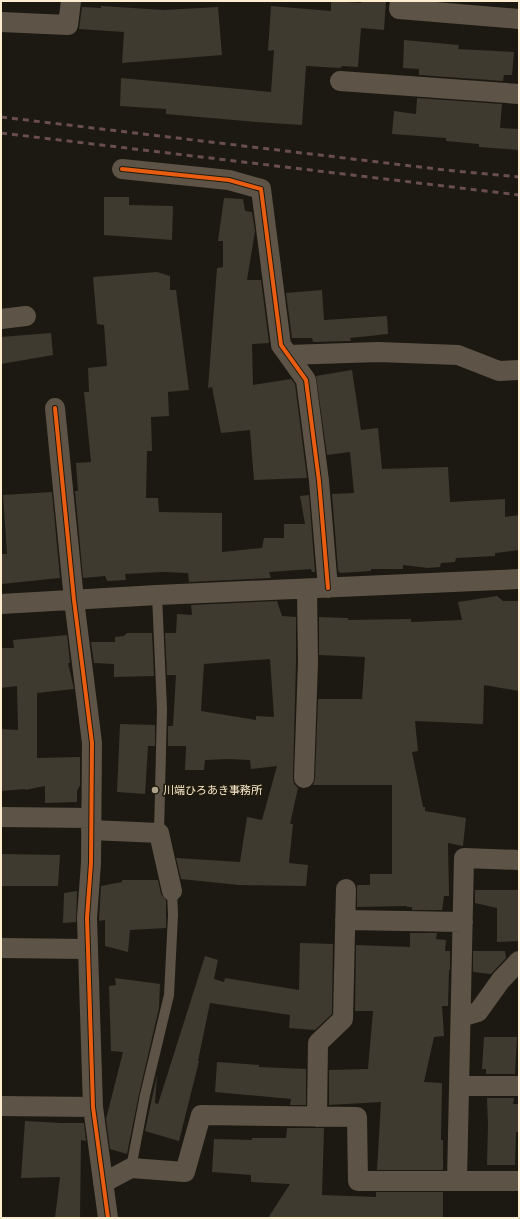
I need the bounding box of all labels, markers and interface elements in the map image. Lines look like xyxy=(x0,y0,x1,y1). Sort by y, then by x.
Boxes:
place label: 川端ひろあき事務所 xyxy=(163,782,263,797)
marker: 川端ひろあき事務所 xyxy=(150,785,160,795)

